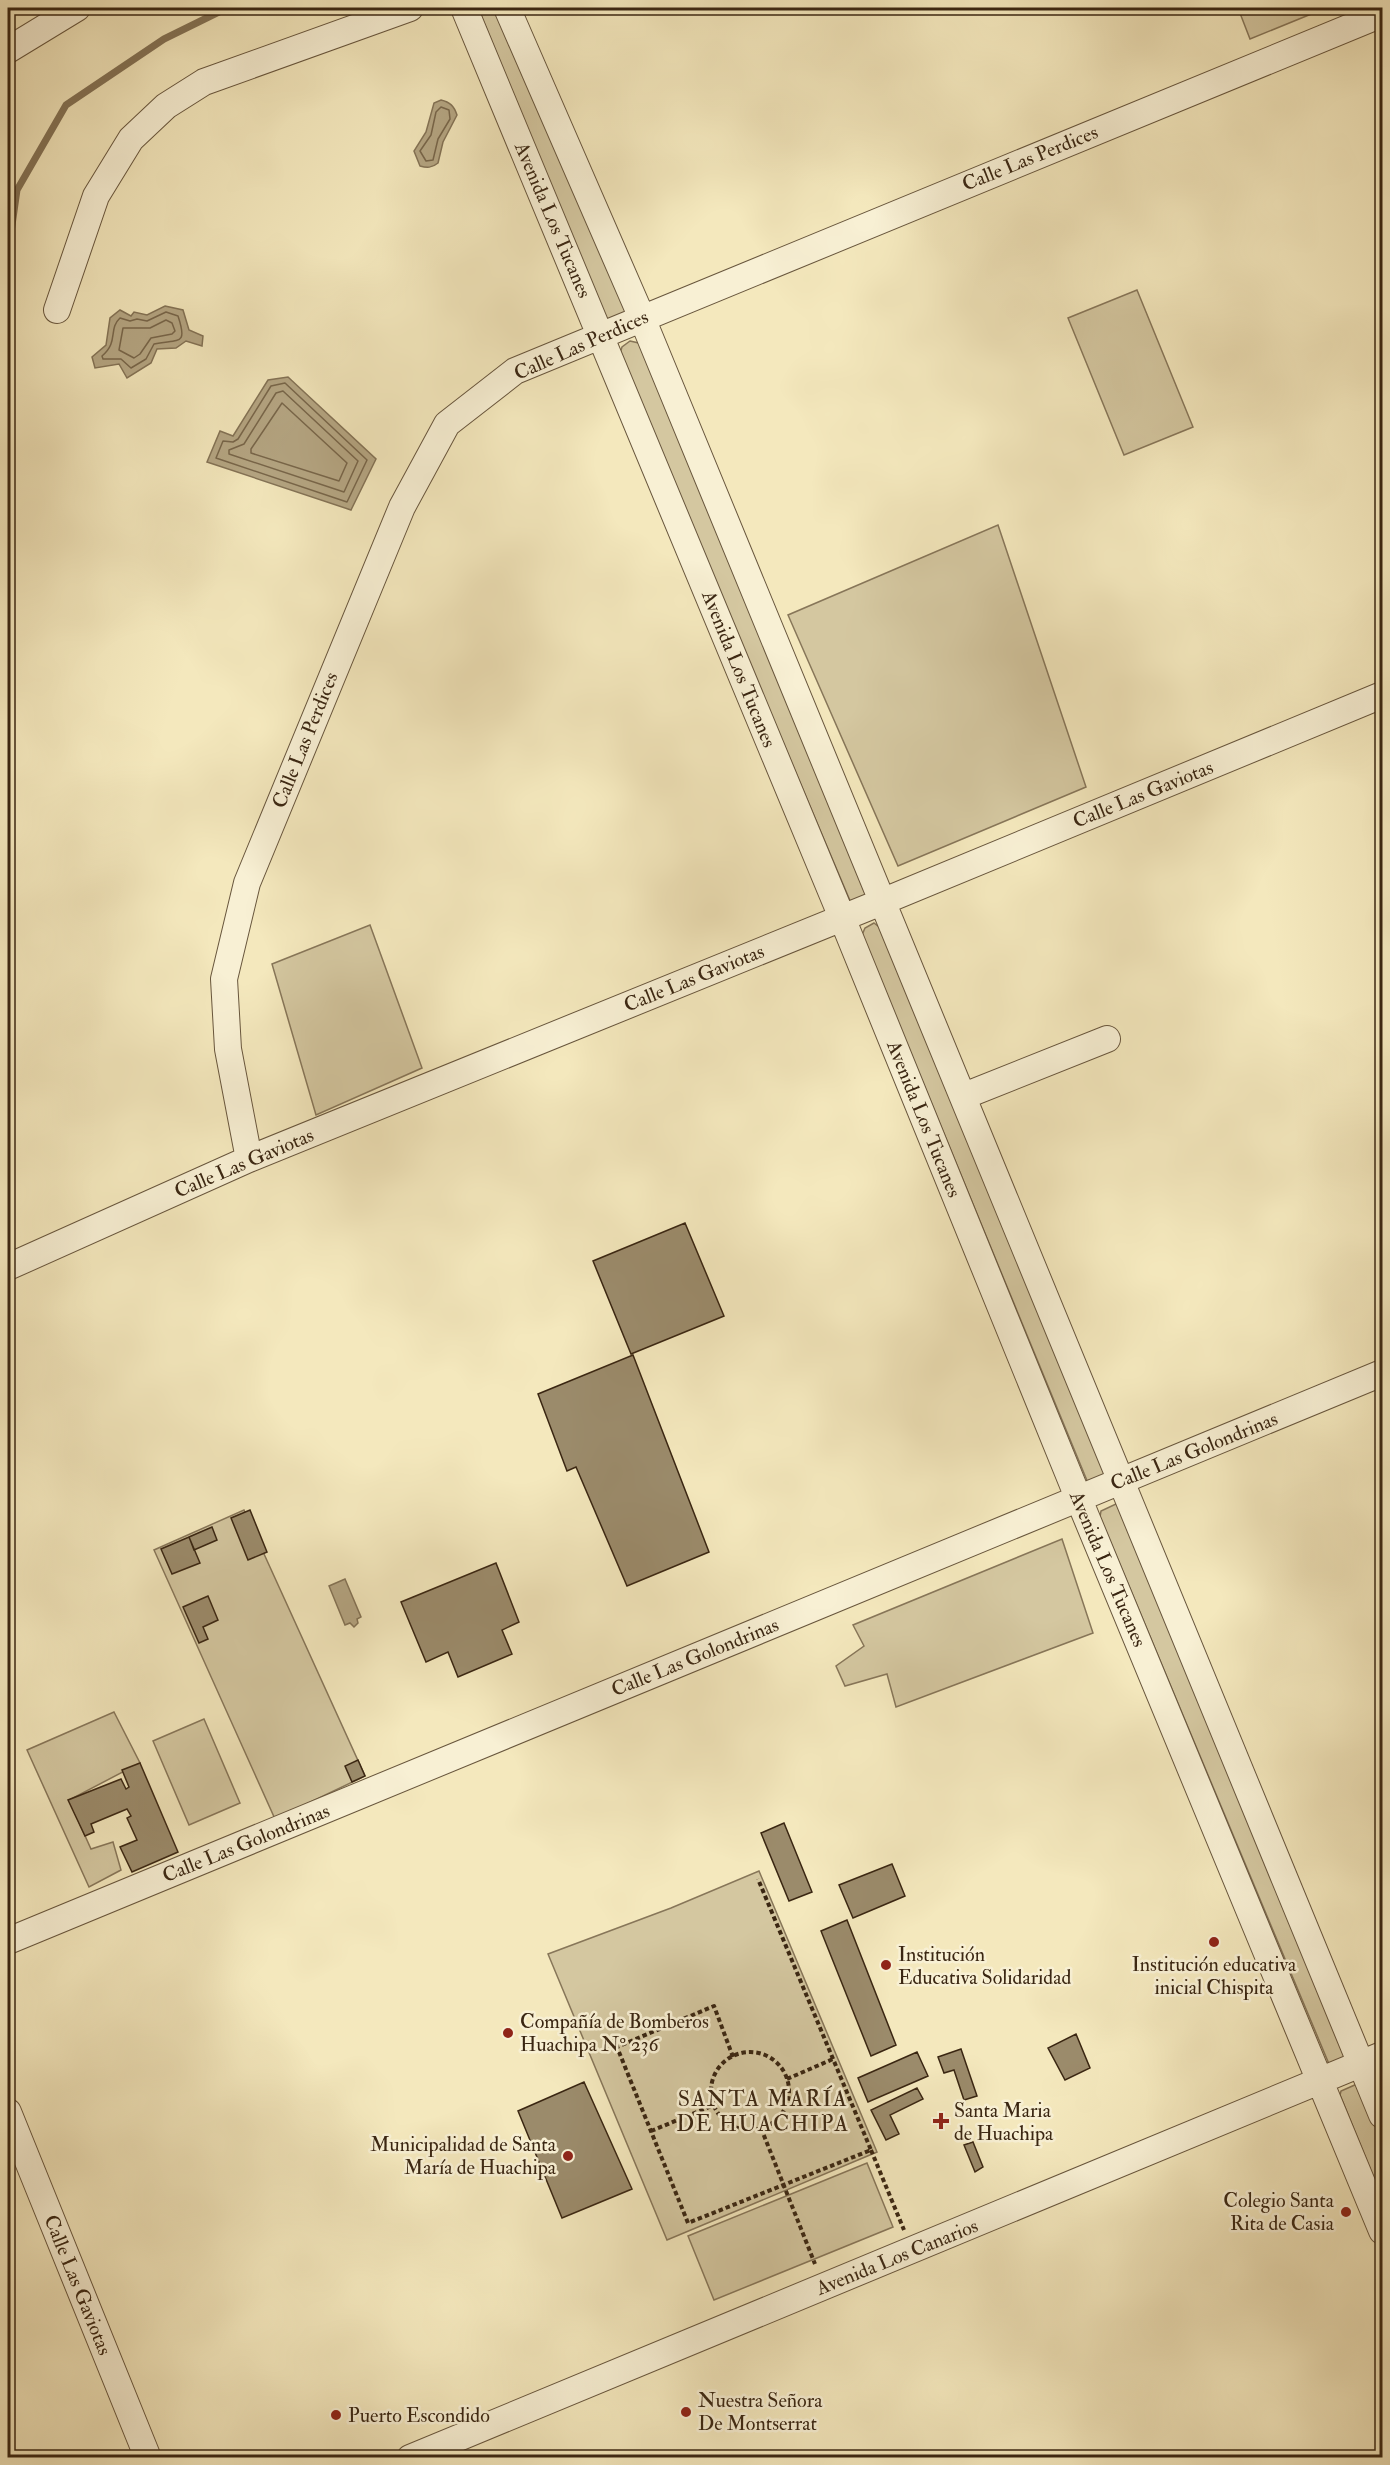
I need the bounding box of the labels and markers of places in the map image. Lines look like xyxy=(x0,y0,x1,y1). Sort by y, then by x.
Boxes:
marker: Institución educativa inicial Chispita xyxy=(1207,1935,1221,1949)
place label: Institución Educativa Solidaridad xyxy=(898,1942,1071,1990)
place label: Institución educativa inicial Chispita xyxy=(1132,1952,1297,2001)
marker: Institución Educativa Solidaridad xyxy=(879,1958,893,1972)
place label: Compañía de Bomberos Huachipa Nº 236 xyxy=(520,2009,709,2058)
marker: Compañía de Bomberos Huachipa Nº 236 xyxy=(501,2026,515,2040)
place label: Santa Maria de Huachipa xyxy=(954,2098,1054,2147)
marker: Santa Maria de Huachipa xyxy=(932,2112,950,2130)
place label: Municipalidad de Santa María de Huachipa xyxy=(370,2132,557,2181)
marker: Municipalidad de Santa María de Huachipa xyxy=(561,2149,575,2163)
place label: Colegio Santa Rita de Casia xyxy=(1223,2188,1335,2236)
marker: Colegio Santa Rita de Casia xyxy=(1339,2205,1353,2219)
place label: Nuestra Señora De Montserrat xyxy=(698,2388,823,2436)
place label: Puerto Escondido xyxy=(348,2403,490,2428)
marker: Nuestra Señora De Montserrat xyxy=(679,2405,693,2419)
marker: Puerto Escondido xyxy=(329,2408,343,2422)

